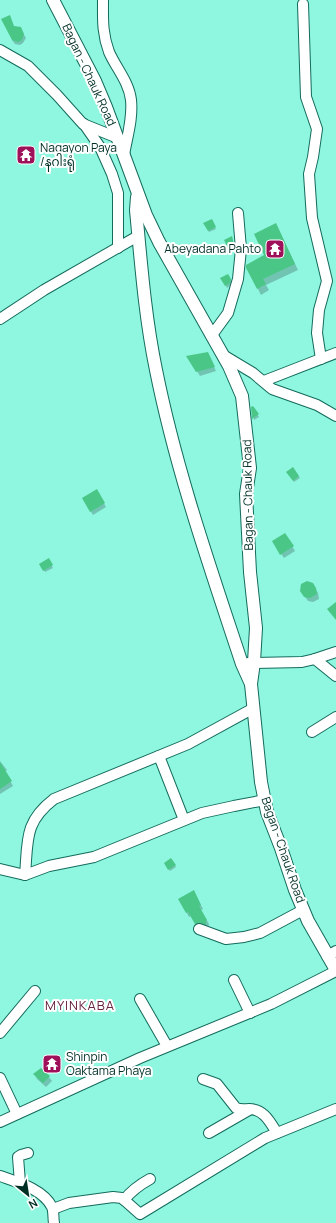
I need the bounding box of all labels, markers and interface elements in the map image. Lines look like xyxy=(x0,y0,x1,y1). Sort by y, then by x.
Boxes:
street label: Bagan - Chauk Road xyxy=(58,21,121,129)
place label: Nagayon Paya /နဂါးရုံ xyxy=(40,139,117,172)
temple icon: Nagayon Paya /နဂါးရုံ xyxy=(15,144,37,166)
temple icon: Abeyadana Pahto xyxy=(264,238,286,260)
place label: Abeyadana Pahto xyxy=(164,240,261,257)
street label: Bagan - Chauk Road xyxy=(238,439,257,551)
street label: Bagan - Chauk Road xyxy=(257,795,310,905)
district label: MYINKABA xyxy=(45,996,115,1014)
place label: Shinpin Oaktama Phaya xyxy=(66,1048,151,1079)
temple icon: Shinpin Oaktama Phaya xyxy=(41,1053,63,1075)
north arrow xyxy=(8,1175,48,1215)
text: N xyxy=(26,1196,40,1213)

